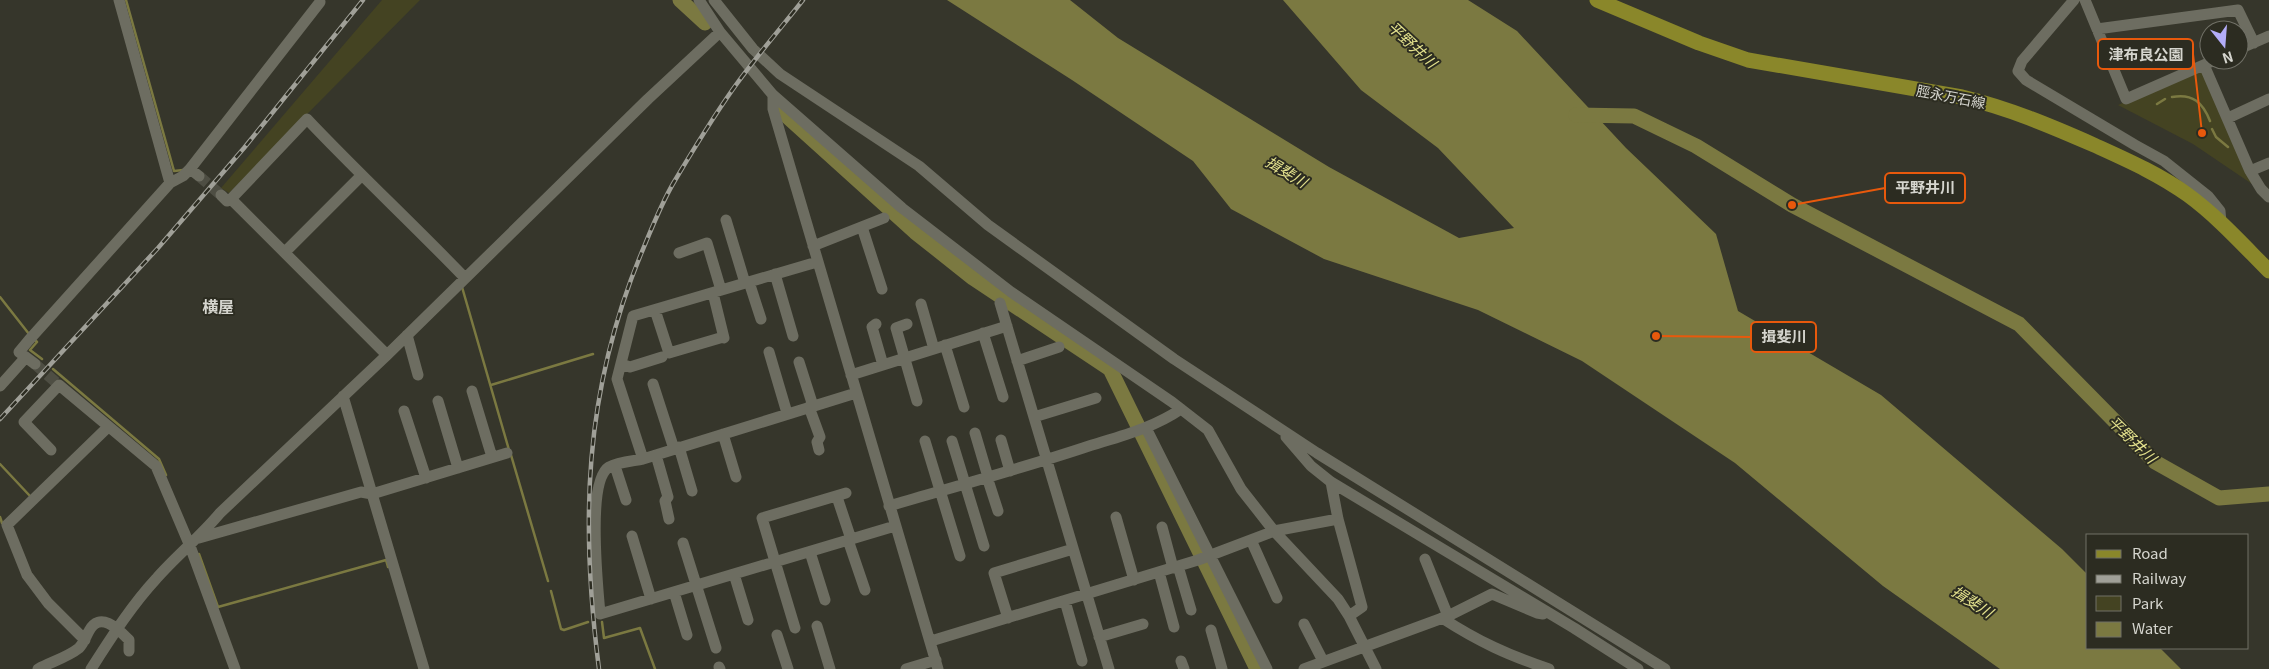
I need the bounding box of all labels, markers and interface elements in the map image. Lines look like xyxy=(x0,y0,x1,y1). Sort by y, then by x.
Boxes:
water label: 平野井川 xyxy=(1384,16,1444,73)
north arrow xyxy=(2199,20,2249,70)
callout: 津布良公園 xyxy=(2098,39,2193,69)
text: 津布良公園 xyxy=(2108,43,2184,64)
text: N xyxy=(2220,47,2236,69)
street label: 脛永万石線 xyxy=(1915,80,1987,112)
water label: 揖斐川 xyxy=(1262,150,1313,193)
callout: 平野井川 xyxy=(1885,173,1965,203)
text: 平野井川 xyxy=(1895,176,1955,197)
district label: 横屋 xyxy=(202,294,234,318)
callout: 揖斐川 xyxy=(1751,322,1816,352)
text: 揖斐川 xyxy=(1761,325,1807,346)
water label: 平野井川 xyxy=(2104,411,2163,469)
legend xyxy=(2086,534,2249,649)
text: Road xyxy=(2132,542,2168,563)
text: Railway xyxy=(2132,567,2187,588)
water label: 揖斐川 xyxy=(1948,580,1999,623)
text: Park xyxy=(2132,592,2164,613)
text: Water xyxy=(2132,617,2173,638)

